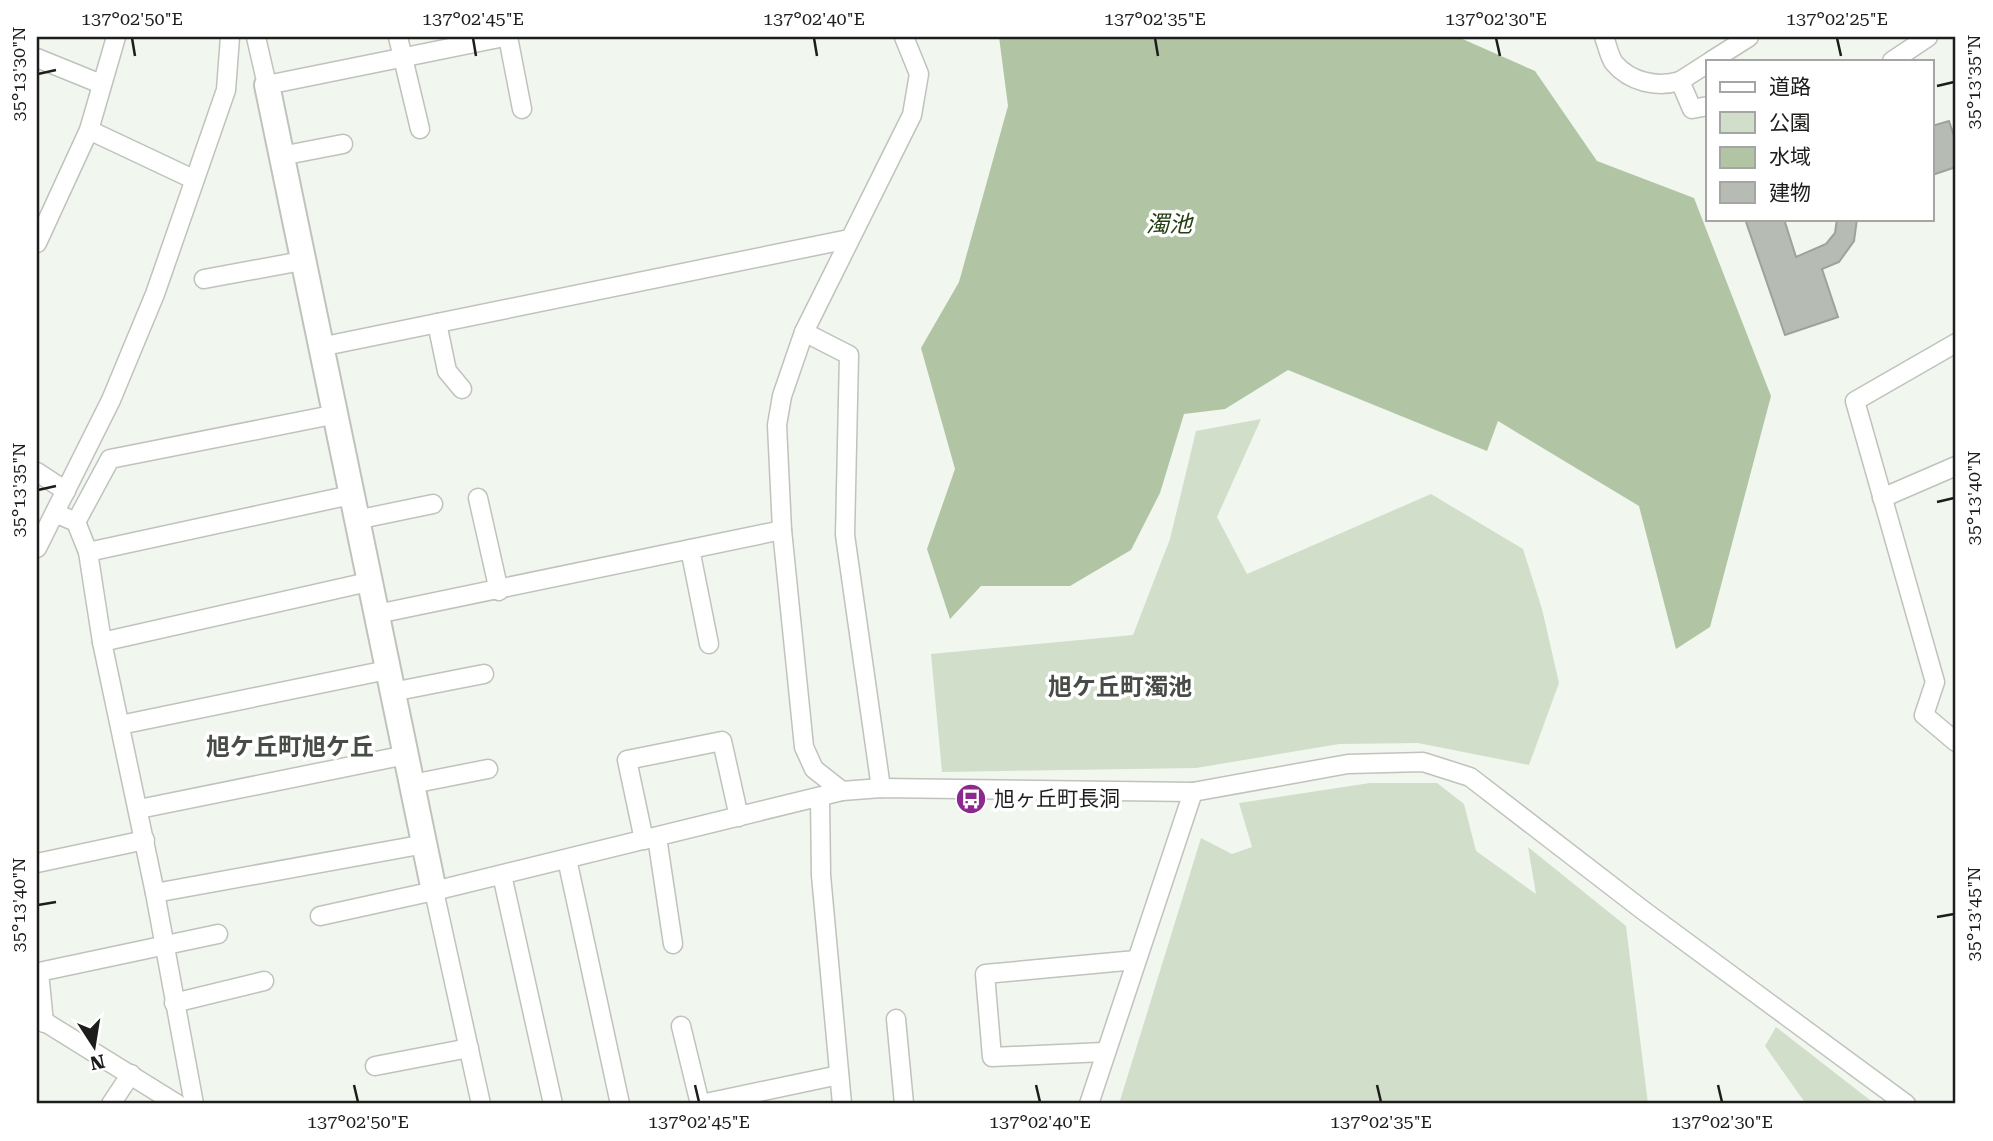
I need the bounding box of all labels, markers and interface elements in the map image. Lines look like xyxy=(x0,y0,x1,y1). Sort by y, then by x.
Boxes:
text: 137°02'50"E xyxy=(81,8,183,29)
text: 137°02'45"E xyxy=(422,8,524,29)
text: 137°02'40"E xyxy=(763,8,865,29)
text: 137°02'35"E xyxy=(1104,8,1206,29)
text: 137°02'30"E xyxy=(1445,8,1547,29)
text: 137°02'25"E xyxy=(1786,8,1888,29)
text: 35°13'30"N xyxy=(8,27,29,121)
text: 35°13'35"N xyxy=(1963,35,1984,129)
legend xyxy=(1706,60,1934,220)
text: 道路 xyxy=(1769,75,1811,99)
text: 公園 xyxy=(1769,111,1811,135)
text: 水域 xyxy=(1769,145,1811,169)
text: 建物 xyxy=(1769,181,1811,205)
water label: 濁池 xyxy=(1146,211,1194,238)
text: 35°13'35"N xyxy=(8,443,29,537)
text: 35°13'40"N xyxy=(1963,451,1984,545)
district label: 旭ケ丘町濁池 xyxy=(1048,673,1192,701)
district label: 旭ケ丘町旭ケ丘 xyxy=(206,733,374,761)
bus stop icon: 旭ヶ丘町長洞 xyxy=(954,782,988,816)
place label: 旭ヶ丘町長洞 xyxy=(994,787,1120,811)
text: 35°13'40"N xyxy=(8,858,29,952)
text: 35°13'45"N xyxy=(1963,867,1984,961)
north arrow xyxy=(60,1012,130,1082)
text: N xyxy=(88,1049,107,1075)
text: 137°02'50"E xyxy=(307,1111,409,1132)
text: 137°02'45"E xyxy=(648,1111,750,1132)
text: 137°02'40"E xyxy=(989,1111,1091,1132)
text: 137°02'35"E xyxy=(1330,1111,1432,1132)
text: 137°02'30"E xyxy=(1671,1111,1773,1132)

